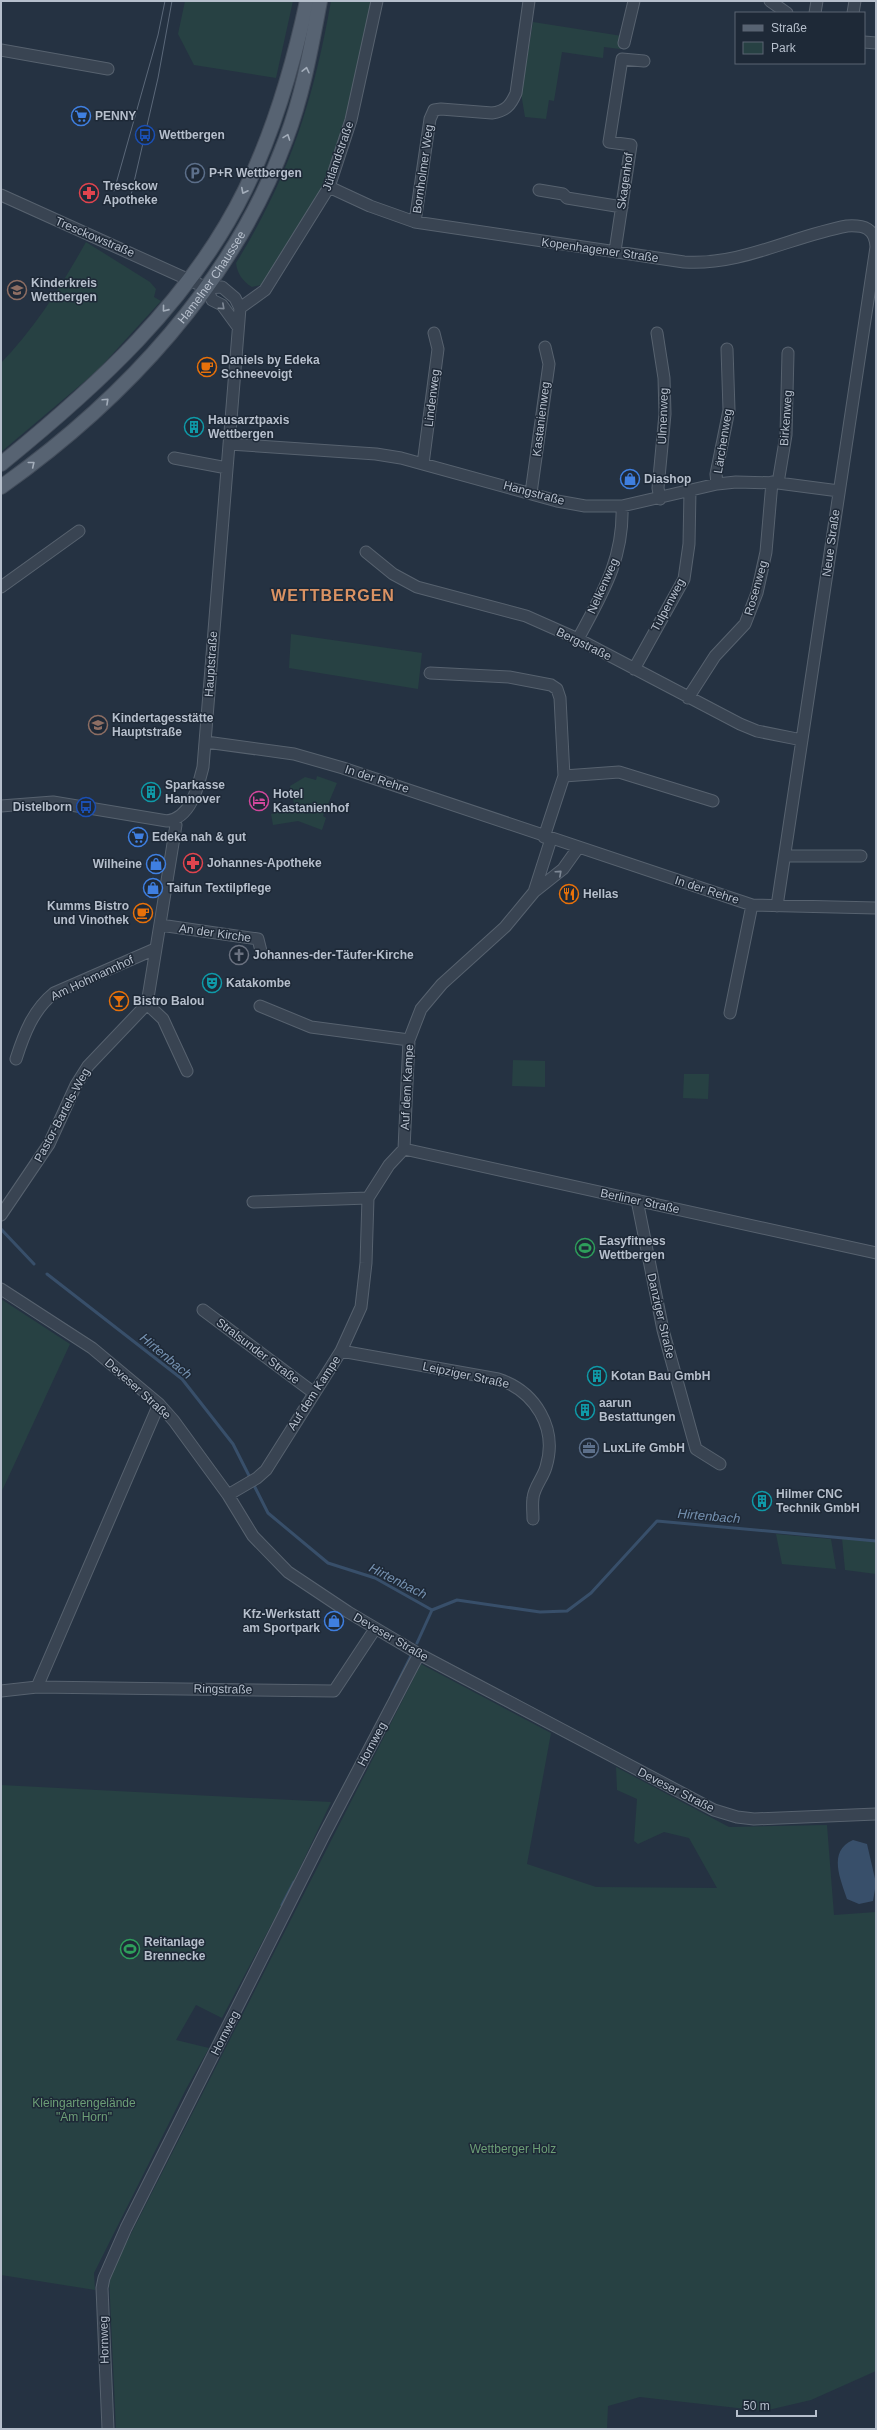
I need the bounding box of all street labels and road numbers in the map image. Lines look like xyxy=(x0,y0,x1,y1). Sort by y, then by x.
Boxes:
street label: Jütlandstraße xyxy=(320,119,357,193)
street label: Bornholmer Weg xyxy=(410,124,436,214)
street label: Skagenhof xyxy=(614,151,636,210)
street label: Tresckowstraße xyxy=(53,214,137,260)
street label: Hamelner Chaussee xyxy=(175,228,249,326)
street label: Kopenhagener Straße xyxy=(541,235,660,265)
street label: Lindenweg xyxy=(422,368,442,428)
street label: Kastanienweg xyxy=(529,381,553,457)
street label: Ulmenweg xyxy=(655,387,671,445)
street label: Birkenweg xyxy=(777,390,795,446)
street label: Lärchenweg xyxy=(711,408,735,474)
street label: Hangstraße xyxy=(502,478,566,508)
street label: Neue Straße xyxy=(819,508,843,578)
street label: Nelkenweg xyxy=(585,556,621,616)
street label: Rosenweg xyxy=(741,559,771,617)
street label: Tulpenweg xyxy=(648,576,688,634)
street label: Bergstraße xyxy=(554,625,614,663)
street label: Hauptstraße xyxy=(202,630,220,697)
street label: In der Rehre xyxy=(343,762,411,796)
street label: In der Rehre xyxy=(673,873,741,907)
street label: An der Kirche xyxy=(178,921,252,945)
street label: Am Hohmannhof xyxy=(48,952,136,1003)
street label: Auf dem Kampe xyxy=(398,1043,416,1130)
street label: Pastor-Bartels-Weg xyxy=(31,1066,93,1164)
street label: Berliner Straße xyxy=(599,1186,681,1216)
street label: Danziger Straße xyxy=(644,1272,678,1360)
street label: Stralsunder Straße xyxy=(214,1315,303,1387)
street label: Auf dem Kampe xyxy=(285,1353,343,1433)
street label: Deveser Straße xyxy=(102,1356,174,1423)
street label: Leipziger Straße xyxy=(421,1359,511,1391)
street label: Deveser Straße xyxy=(351,1610,431,1664)
street label: Ringstraße xyxy=(194,1681,253,1697)
street label: Hornweg xyxy=(355,1720,389,1768)
street label: Deveser Straße xyxy=(635,1765,717,1815)
street label: Hornweg xyxy=(208,2008,242,2058)
street label: Hornweg xyxy=(96,2316,112,2364)

